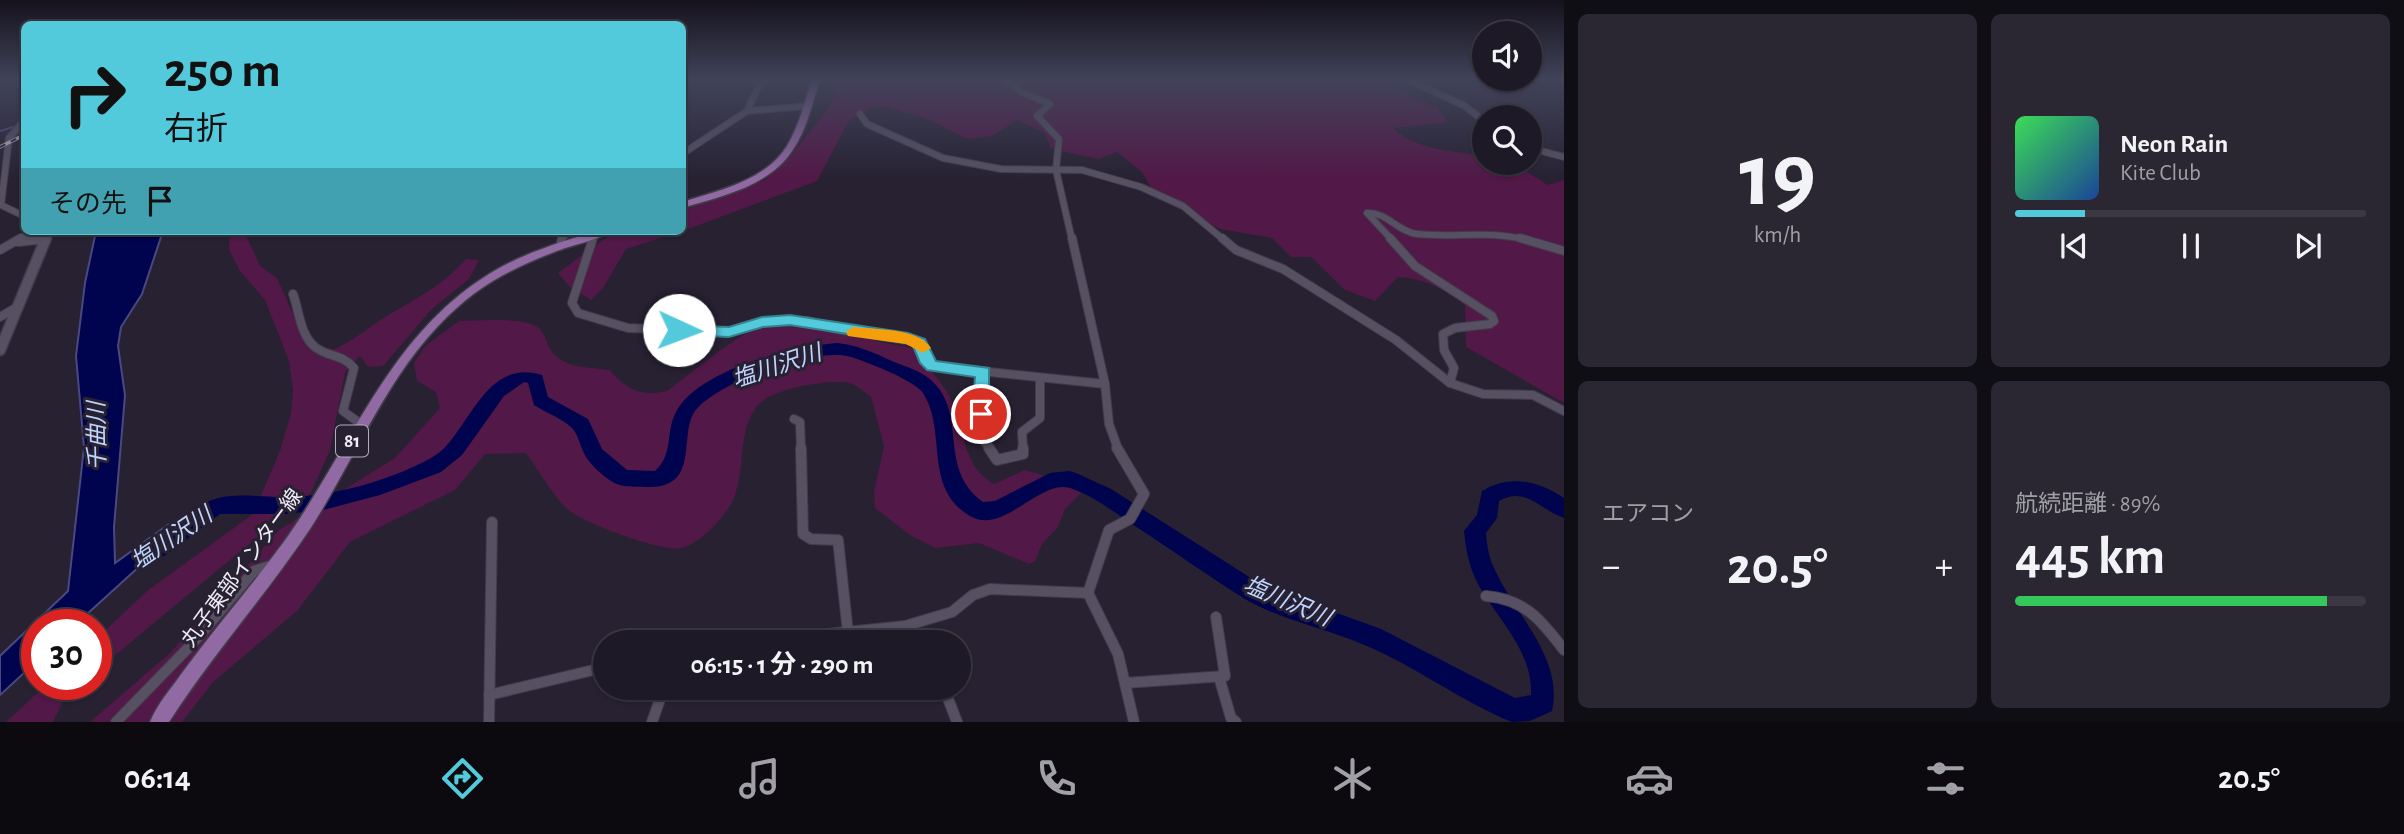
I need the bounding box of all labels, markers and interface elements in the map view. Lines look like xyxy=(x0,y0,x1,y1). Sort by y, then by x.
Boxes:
map controls xyxy=(1472,21,1542,175)
button: sound xyxy=(1472,21,1542,91)
text: 250 m xyxy=(164,47,281,96)
icon: right xyxy=(49,49,140,140)
button: search xyxy=(1472,105,1542,175)
text: 右折 xyxy=(164,113,228,145)
text: 19 xyxy=(1739,131,1816,222)
text: Neon Rain xyxy=(2120,131,2228,157)
text: Kite Club xyxy=(2120,162,2201,185)
icon: arrive xyxy=(141,182,179,220)
text: その先 xyxy=(49,191,127,217)
text: km/h xyxy=(1754,224,1801,247)
icon: previous xyxy=(2055,227,2093,265)
icon: pause xyxy=(2172,227,2210,265)
icon: next xyxy=(2289,227,2327,265)
position arrow xyxy=(642,293,716,367)
water label: 塩川沢川 xyxy=(729,339,827,392)
pin xyxy=(951,384,1011,444)
icon: arrive xyxy=(962,395,1000,433)
water label: 千曲川 xyxy=(84,398,110,471)
road number: 81 xyxy=(336,426,368,456)
street label: 丸子東部インター線 xyxy=(177,485,306,651)
text: 航続距離 · 89% xyxy=(2015,493,2161,516)
water label: 塩川沢川 xyxy=(126,500,219,574)
text: エアコン xyxy=(1602,503,1694,526)
text: 445 km xyxy=(2015,531,2165,583)
text: 20.5° xyxy=(1727,541,1828,593)
text: − xyxy=(1602,548,1620,586)
text: + xyxy=(1935,548,1953,586)
water label: 塩川沢川 xyxy=(1240,572,1337,632)
speed limit sign: 30 xyxy=(21,609,112,700)
text: 06:15 · 1 分 · 290 m xyxy=(691,652,873,678)
icon: directions xyxy=(438,754,487,803)
icon: music xyxy=(735,754,784,803)
icon: phone xyxy=(1032,754,1081,803)
icon: climate xyxy=(1328,754,1377,803)
icon: car xyxy=(1625,754,1674,803)
icon: filters xyxy=(1921,754,1970,803)
text: 06:14 xyxy=(124,762,191,794)
text: 20.5° xyxy=(2218,762,2280,794)

